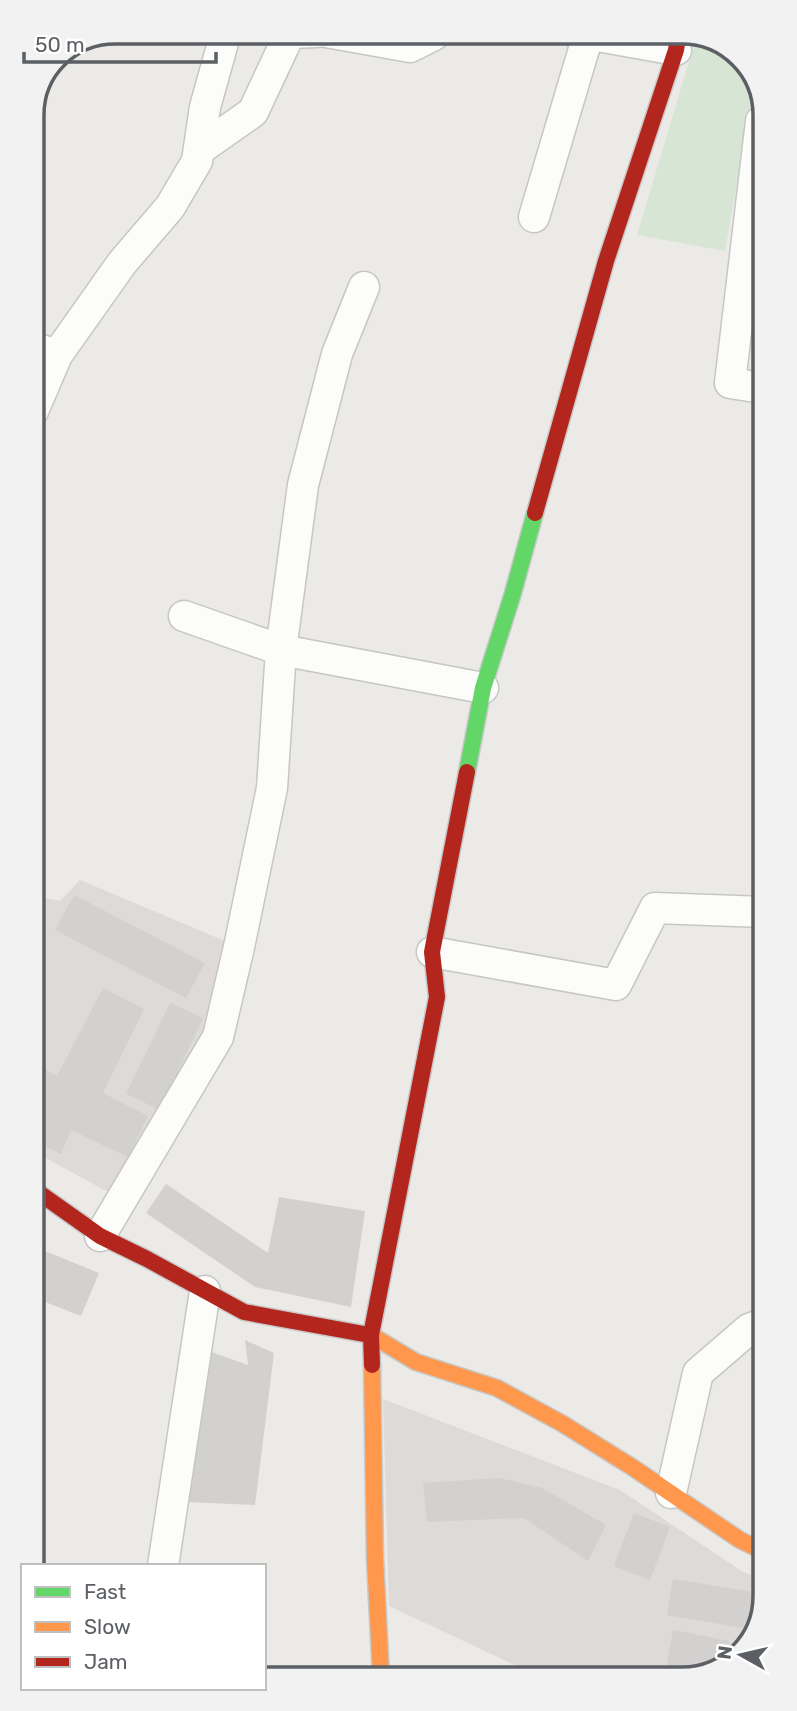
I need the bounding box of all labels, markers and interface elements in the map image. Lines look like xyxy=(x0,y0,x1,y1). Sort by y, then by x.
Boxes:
scale bar xyxy=(24,21,217,65)
text: 50 m xyxy=(35,32,85,57)
legend xyxy=(21,1564,266,1690)
text: Fast xyxy=(84,1579,126,1604)
text: Slow xyxy=(84,1614,131,1639)
north arrow xyxy=(706,1620,776,1690)
text: N xyxy=(712,1644,737,1661)
text: Jam xyxy=(84,1649,128,1674)

